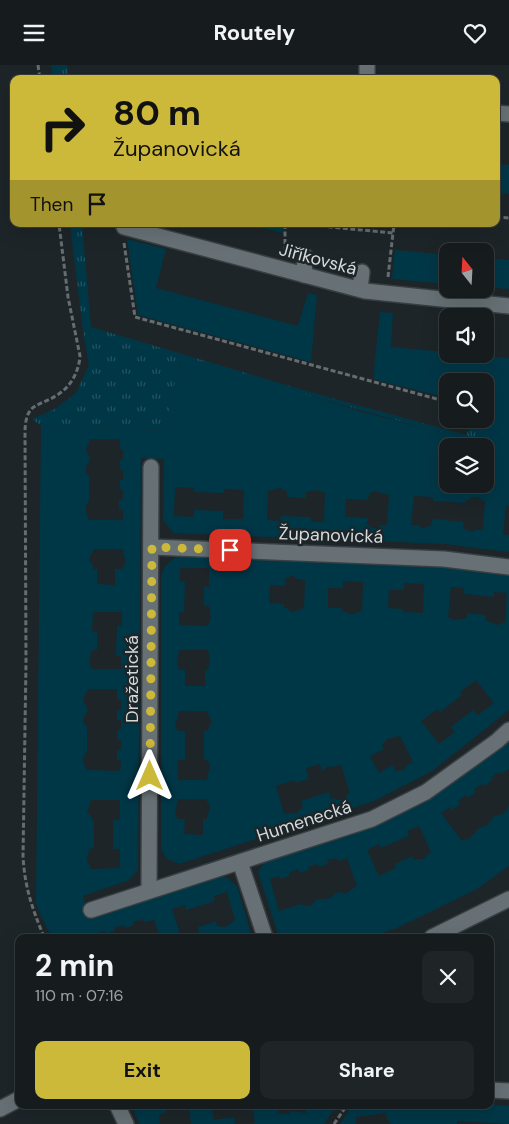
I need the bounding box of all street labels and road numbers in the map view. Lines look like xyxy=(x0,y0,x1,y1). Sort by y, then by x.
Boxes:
street label: Jiříkovská xyxy=(276,237,360,281)
street label: Županovická xyxy=(278,521,384,549)
street label: Dražetická xyxy=(120,635,144,723)
street label: Humenecká xyxy=(253,794,355,848)

